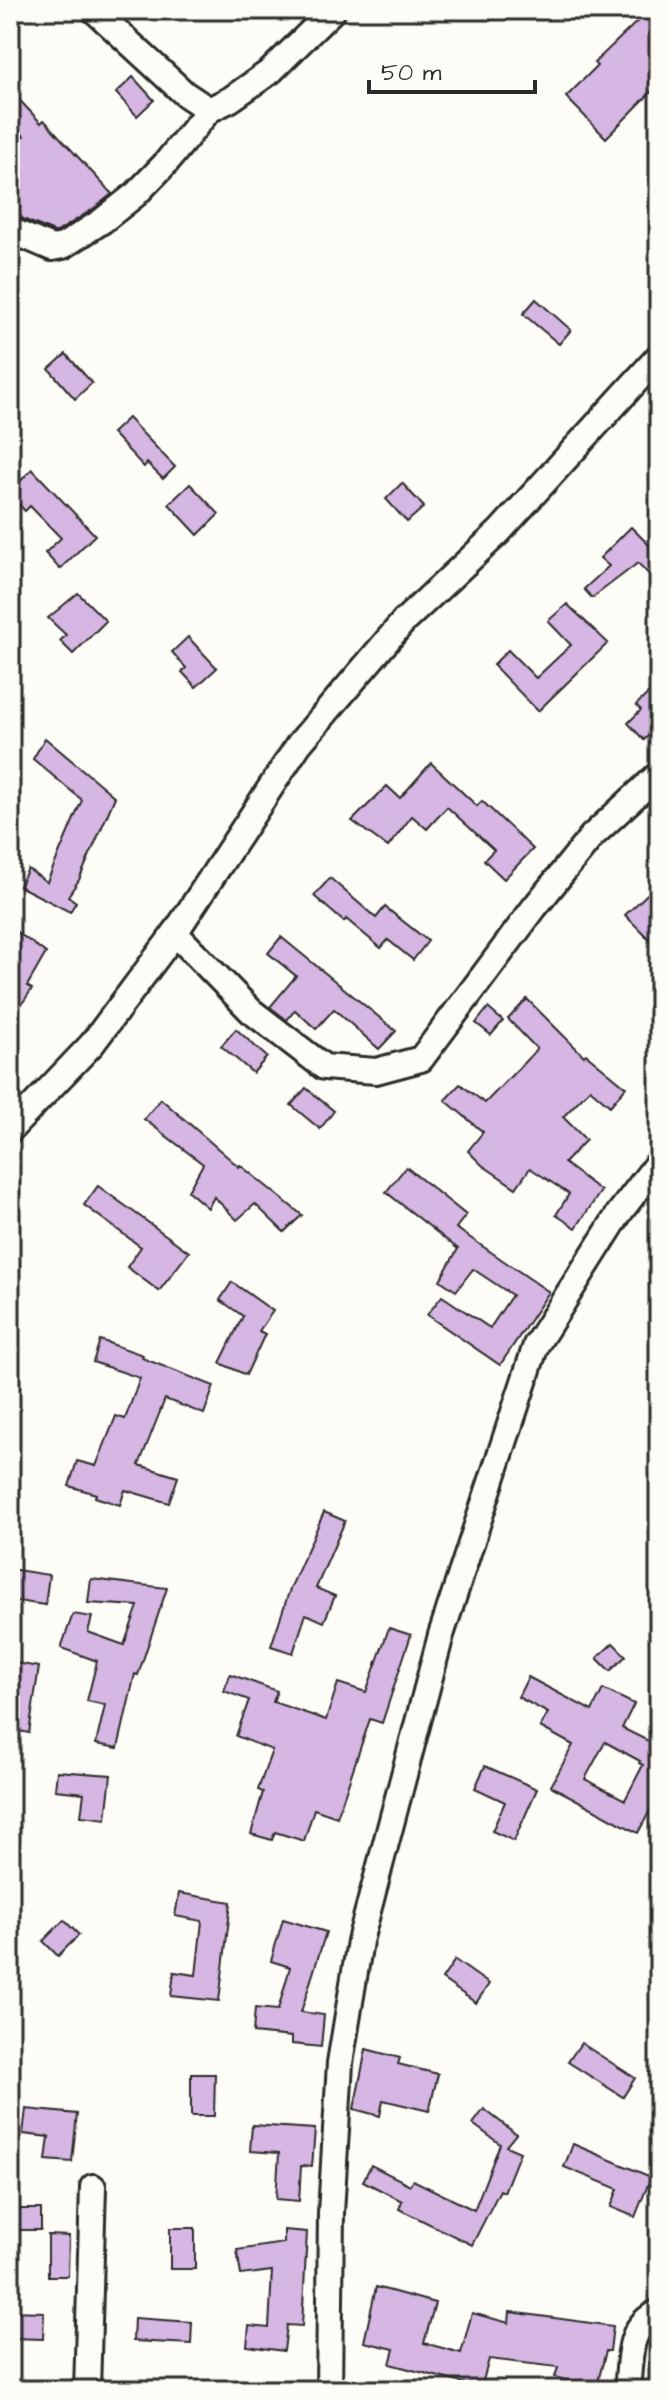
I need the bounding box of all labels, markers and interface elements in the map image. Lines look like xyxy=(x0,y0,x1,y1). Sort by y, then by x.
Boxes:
scale bar xyxy=(369,44,535,94)
text: 50 m xyxy=(381,56,442,90)

